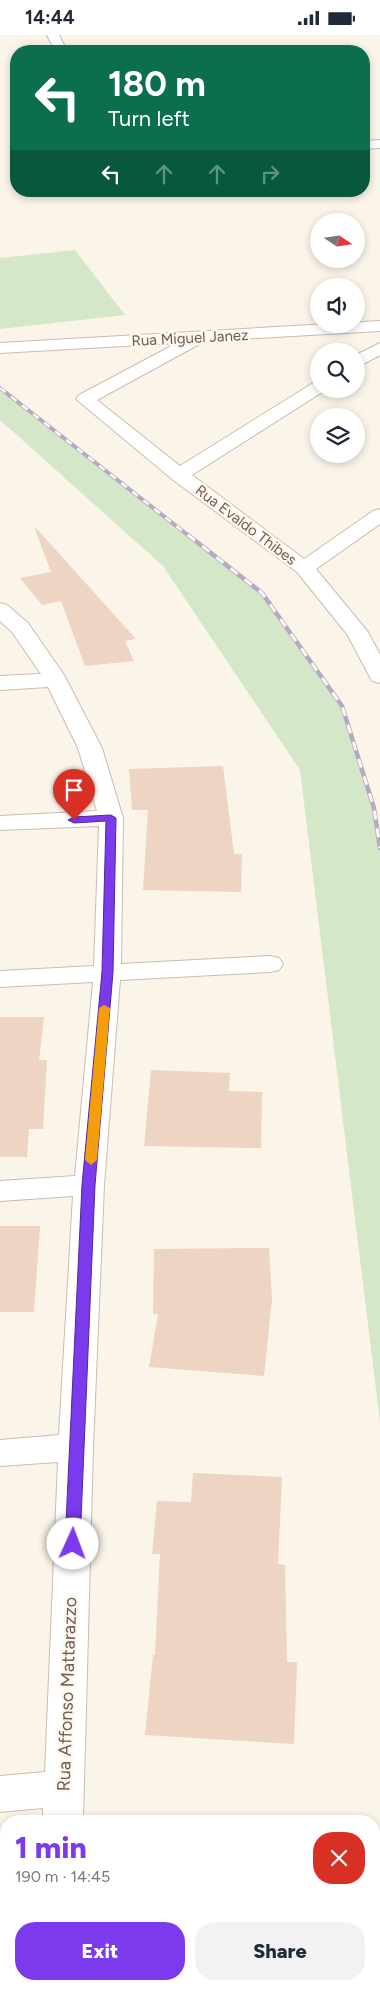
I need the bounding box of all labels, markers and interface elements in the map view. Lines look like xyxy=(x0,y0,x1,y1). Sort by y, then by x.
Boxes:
text: 14:44 xyxy=(25,6,75,29)
text: 180 m xyxy=(108,63,206,105)
icon: left xyxy=(25,65,90,130)
text: Turn left xyxy=(108,105,190,132)
icon: left xyxy=(97,160,125,188)
icon: ahead xyxy=(150,160,178,188)
icon: ahead xyxy=(203,160,231,188)
icon: right xyxy=(256,160,284,188)
north arrow xyxy=(310,213,365,267)
map controls xyxy=(310,213,365,463)
button: sound xyxy=(310,278,365,333)
street label: Rua Miguel Janez xyxy=(131,326,249,350)
button: search xyxy=(310,343,365,398)
button: layers xyxy=(310,408,365,463)
street label: Rua Evaldo Thibes xyxy=(192,481,300,569)
pin xyxy=(53,769,95,820)
icon: arrive xyxy=(60,776,88,804)
position arrow xyxy=(46,1517,98,1569)
street label: Rua Affonso Mattarazzo xyxy=(53,1596,81,1792)
text: 1 min xyxy=(15,1829,87,1866)
button: close xyxy=(313,1832,365,1884)
text: 190 m · 14:45 xyxy=(15,1867,110,1886)
button: Exit xyxy=(15,1922,185,1980)
button: Share xyxy=(195,1922,365,1980)

